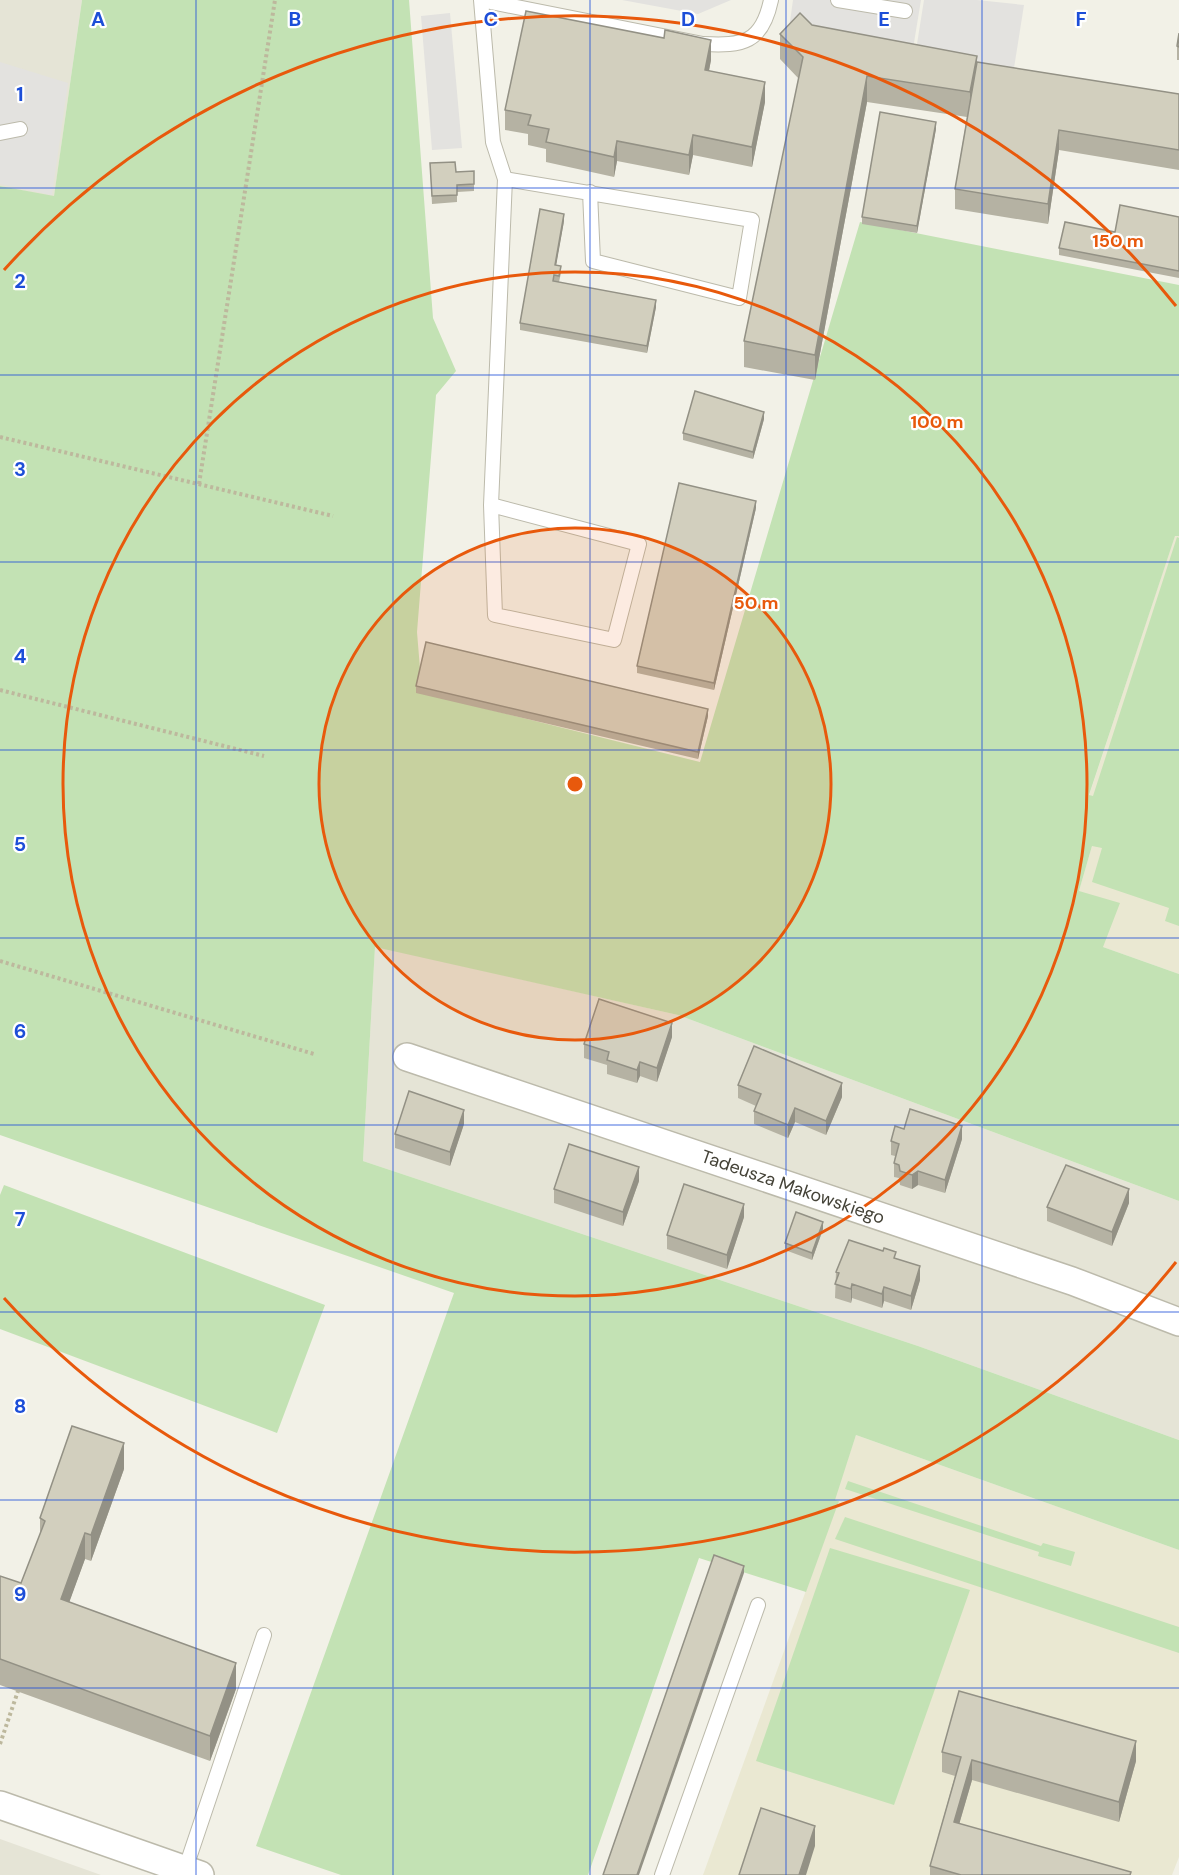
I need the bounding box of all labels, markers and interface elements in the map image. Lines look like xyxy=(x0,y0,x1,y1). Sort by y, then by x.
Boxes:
text: A xyxy=(91,6,105,32)
text: B xyxy=(289,6,301,32)
text: C xyxy=(484,6,498,32)
text: D xyxy=(681,6,695,32)
text: E xyxy=(878,6,890,32)
text: F xyxy=(1075,6,1087,32)
text: 1 xyxy=(16,81,24,107)
text: 150 m xyxy=(1092,229,1144,253)
text: 2 xyxy=(14,268,26,294)
text: 100 m xyxy=(910,410,964,434)
text: 3 xyxy=(14,456,26,482)
text: 50 m xyxy=(733,591,779,615)
text: 4 xyxy=(14,643,27,669)
centre of rings xyxy=(565,774,585,794)
text: 5 xyxy=(14,831,26,857)
text: 6 xyxy=(14,1018,26,1044)
street label: Tadeusza Makowskiego xyxy=(698,1144,888,1230)
text: 7 xyxy=(15,1206,26,1232)
text: 8 xyxy=(14,1393,26,1419)
text: 9 xyxy=(14,1581,26,1607)

